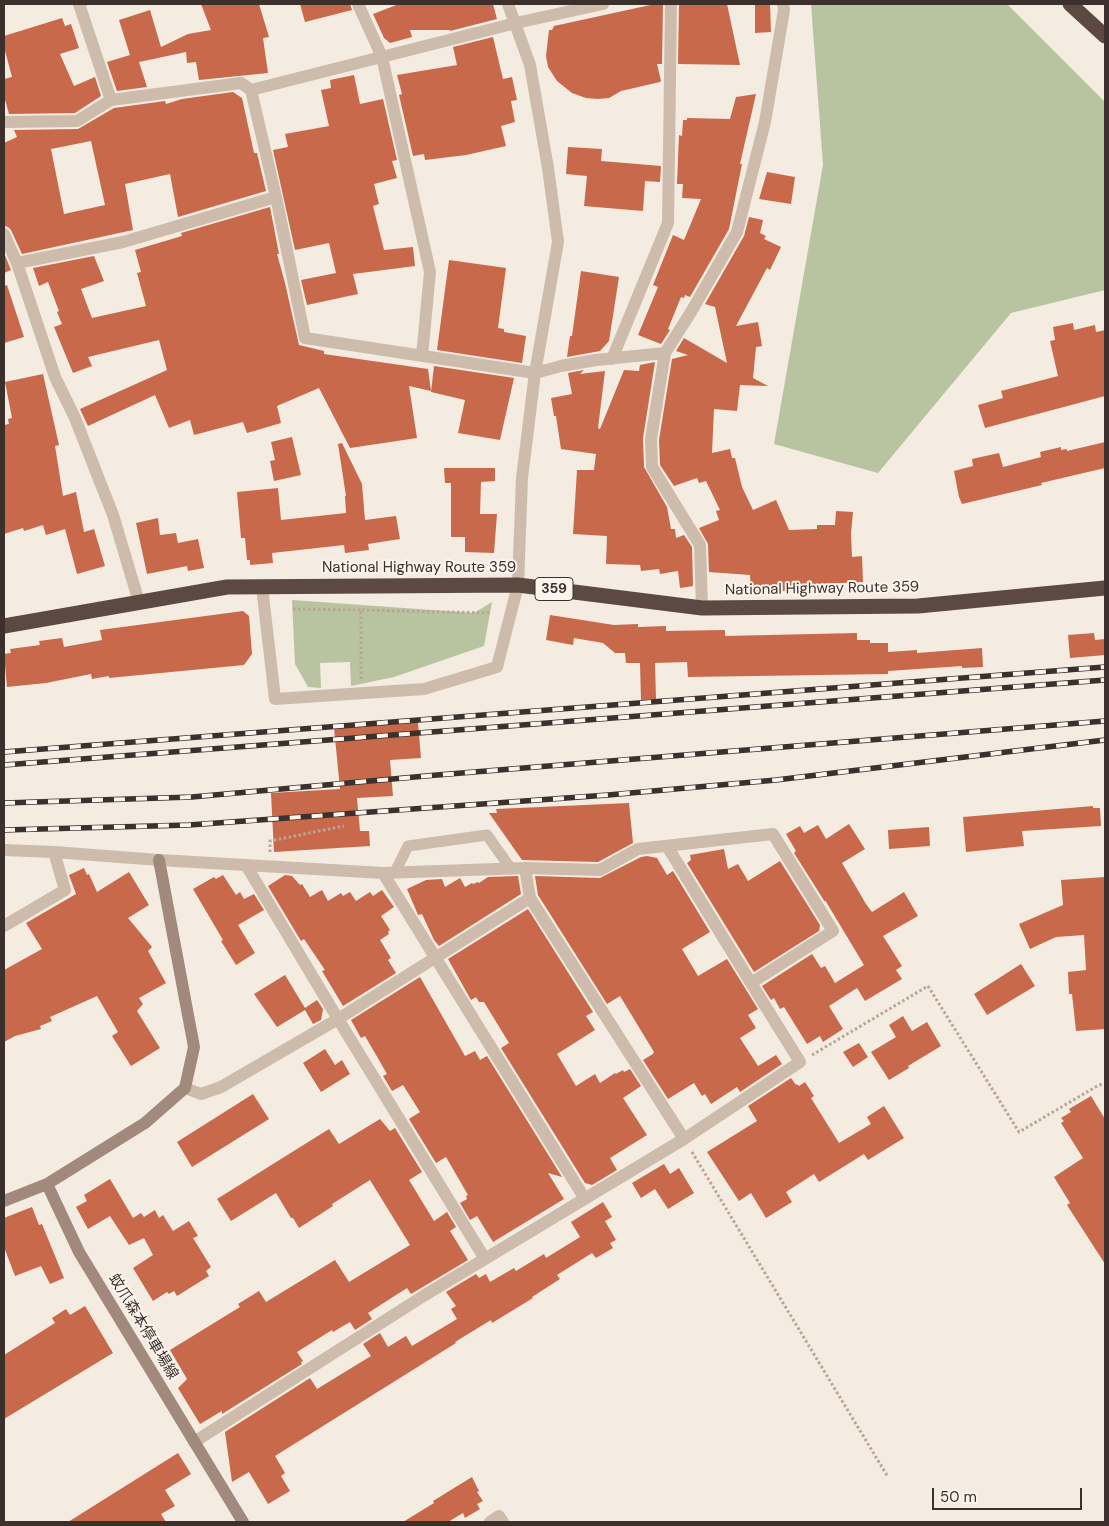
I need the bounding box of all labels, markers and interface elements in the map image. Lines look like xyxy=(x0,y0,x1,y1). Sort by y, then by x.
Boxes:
street label: National Highway Route 359 xyxy=(322,559,516,577)
road number: 359 xyxy=(535,578,573,600)
street label: National Highway Route 359 xyxy=(725,578,919,600)
street label: 蚊爪森本停車場線 xyxy=(104,1271,182,1383)
scale bar xyxy=(934,1478,1084,1510)
text: 50 m xyxy=(940,1487,977,1507)

